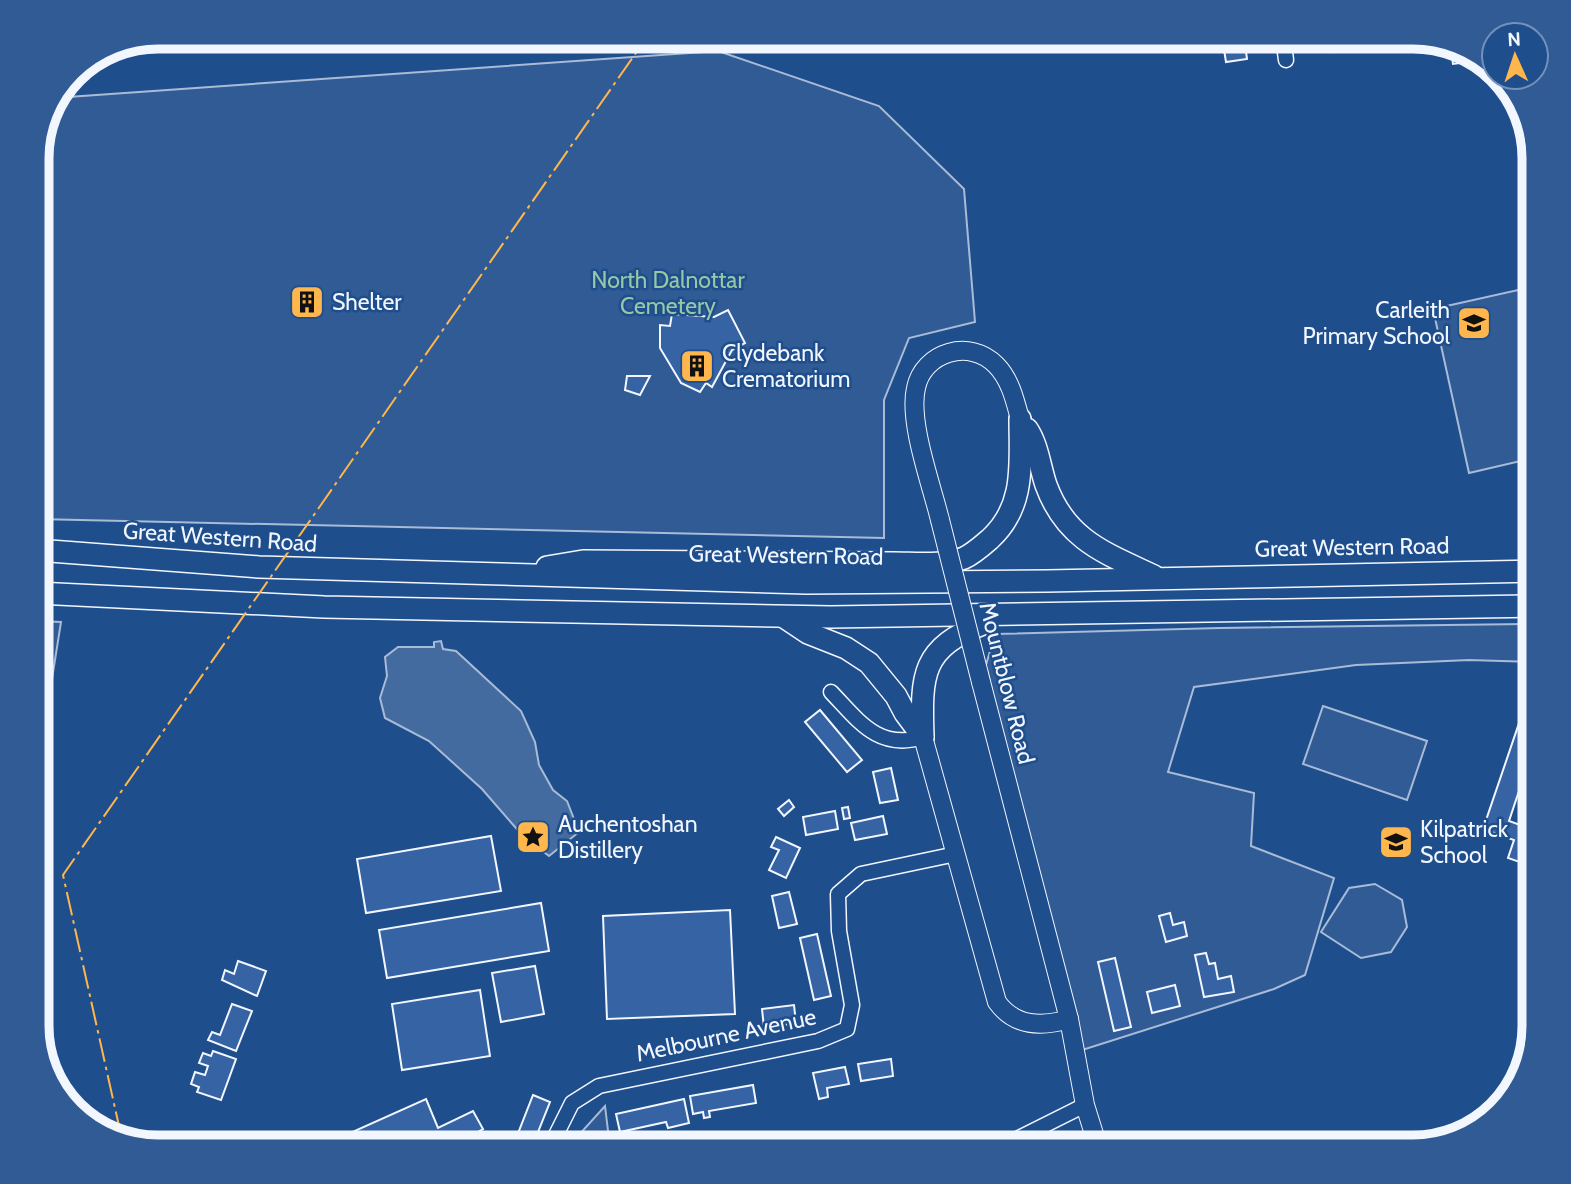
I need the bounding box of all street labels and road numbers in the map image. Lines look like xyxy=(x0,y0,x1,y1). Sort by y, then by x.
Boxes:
street label: Great Western Road xyxy=(122,516,318,558)
street label: Great Western Road xyxy=(1254,531,1450,563)
street label: Great Western Road xyxy=(688,539,884,571)
street label: Mountblow Road xyxy=(973,599,1041,767)
street label: Melbourne Avenue xyxy=(634,1002,819,1068)

